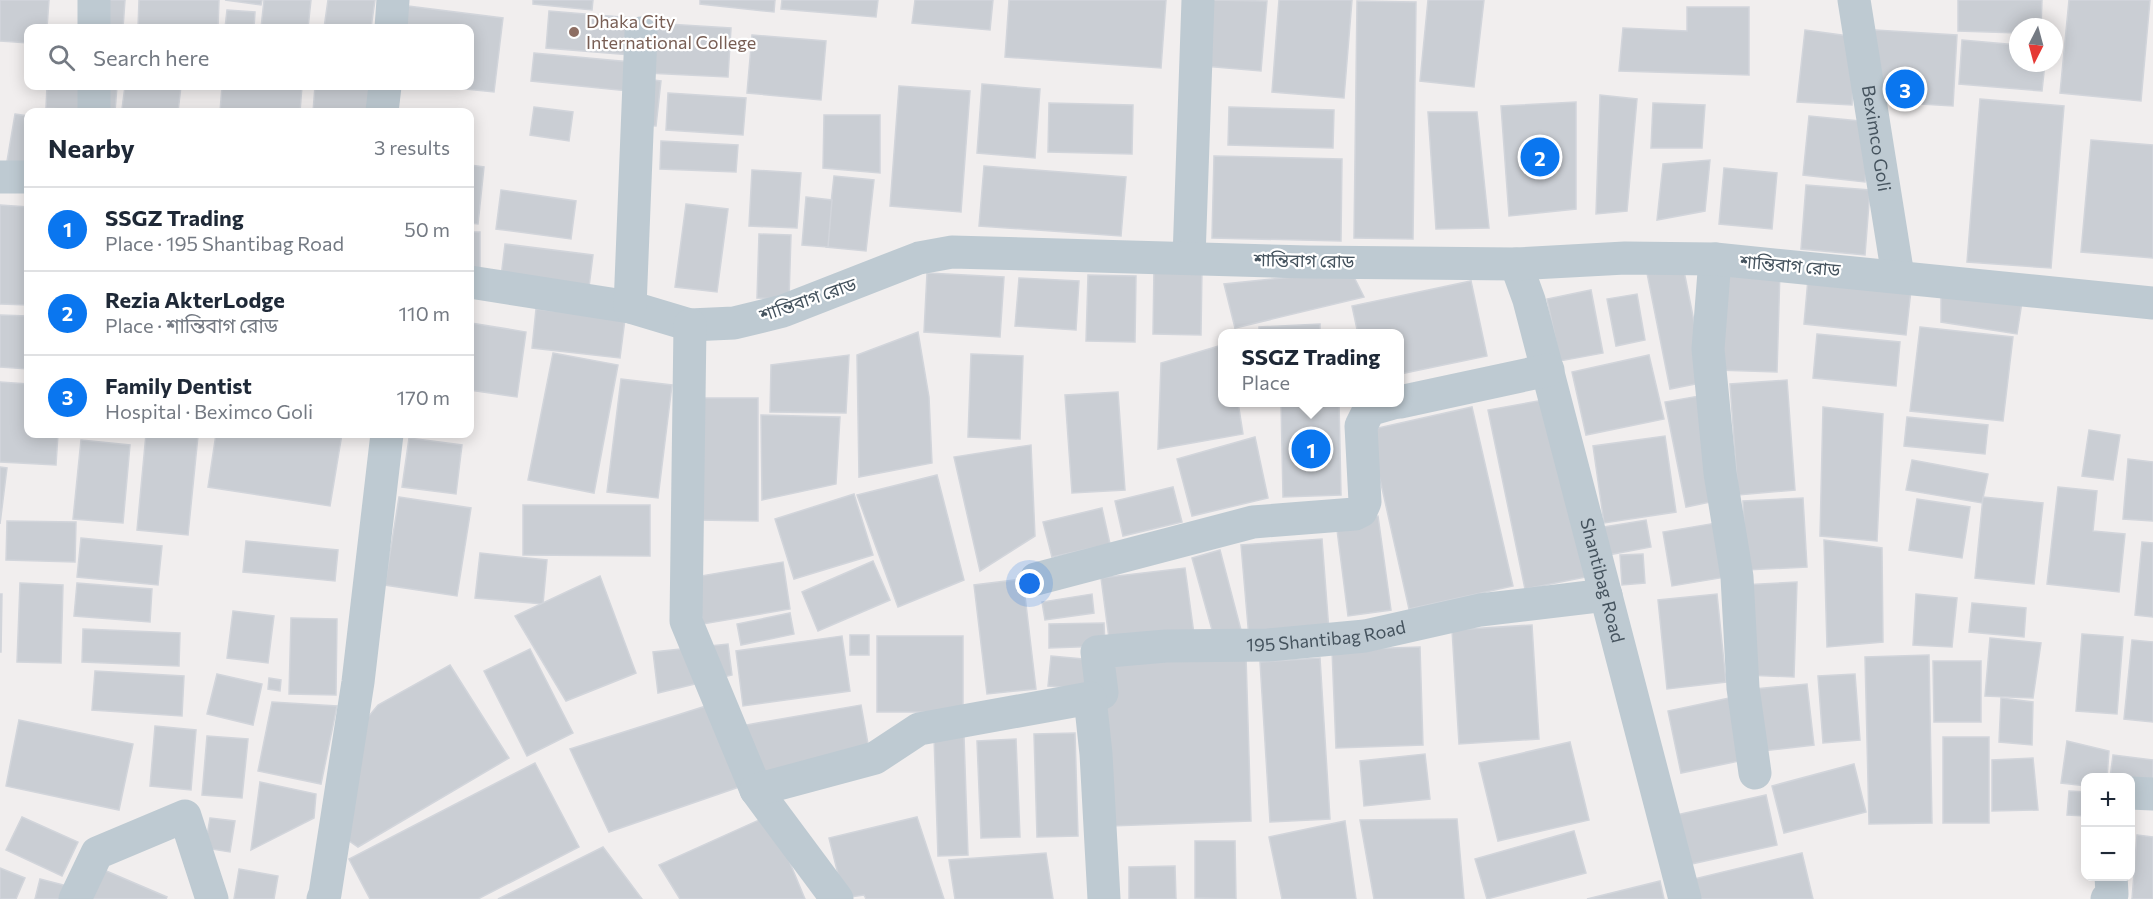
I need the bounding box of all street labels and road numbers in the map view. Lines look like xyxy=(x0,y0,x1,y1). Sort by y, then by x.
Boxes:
street label: Beximco Goli xyxy=(1858,83,1896,193)
street label: শান্তিবাগ রোড xyxy=(1252,248,1355,272)
street label: শান্তিবাগ রোড xyxy=(1738,250,1841,280)
street label: শান্তিবাগ রোড xyxy=(755,272,859,326)
street label: Shantibag Road xyxy=(1576,515,1630,645)
street label: 195 Shantibag Road xyxy=(1246,615,1407,655)

